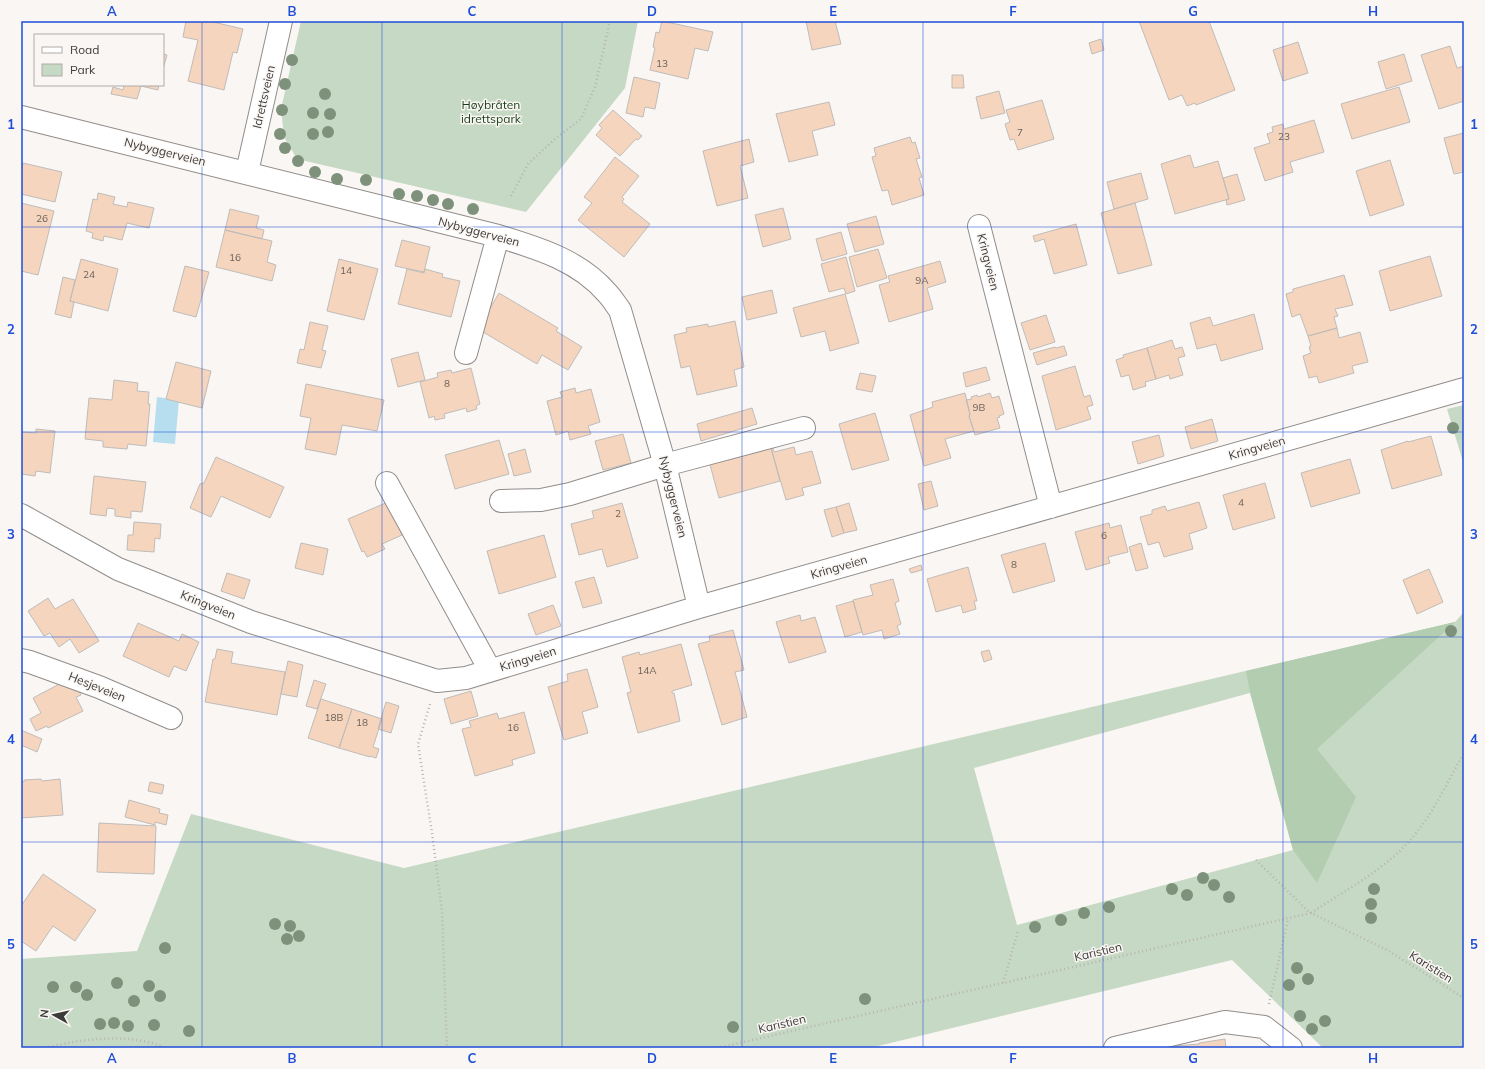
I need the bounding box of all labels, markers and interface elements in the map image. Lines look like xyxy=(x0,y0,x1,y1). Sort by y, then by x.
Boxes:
text: A xyxy=(107,3,117,19)
text: B xyxy=(288,3,297,19)
text: C xyxy=(468,3,477,19)
text: D xyxy=(647,3,657,19)
text: E xyxy=(829,3,837,19)
text: F xyxy=(1009,3,1017,19)
text: G xyxy=(1188,3,1198,19)
text: H xyxy=(1368,3,1378,19)
legend xyxy=(34,34,164,86)
text: Road xyxy=(70,42,99,57)
house number: 13 xyxy=(656,57,668,70)
text: Park xyxy=(70,62,96,77)
street label: Idrettsveien xyxy=(249,64,278,130)
park label: Høybråten idrettspark xyxy=(461,97,522,126)
text: 1 xyxy=(7,116,15,132)
text: 1 xyxy=(1470,116,1478,132)
house number: 7 xyxy=(1017,126,1023,139)
house number: 23 xyxy=(1278,130,1290,143)
street label: Nybyggerveien xyxy=(123,134,208,169)
house number: 26 xyxy=(36,212,48,225)
street label: Nybyggerveien xyxy=(437,213,521,250)
street label: Kringveien xyxy=(974,232,1003,292)
house number: 16 xyxy=(229,251,241,264)
house number: 14 xyxy=(340,264,352,277)
house number: 24 xyxy=(83,268,95,281)
house number: 9A xyxy=(915,274,929,287)
text: 2 xyxy=(7,321,15,337)
text: 2 xyxy=(1470,321,1478,337)
house number: 8 xyxy=(444,377,450,390)
house number: 9B xyxy=(973,401,986,414)
street label: Kringveien xyxy=(1227,432,1287,463)
street label: Nybyggerveien xyxy=(656,454,691,539)
house number: 4 xyxy=(1238,496,1244,509)
house number: 2 xyxy=(615,507,621,520)
text: 3 xyxy=(7,526,15,542)
text: 3 xyxy=(1470,526,1478,542)
house number: 6 xyxy=(1101,529,1107,542)
street label: Kringveien xyxy=(809,551,869,582)
house number: 8 xyxy=(1011,558,1017,571)
street label: Kringveien xyxy=(178,587,238,622)
street label: Kringveien xyxy=(498,643,558,674)
house number: 14A xyxy=(637,664,657,677)
street label: Hesjeveien xyxy=(66,668,128,705)
house number: 18B xyxy=(325,711,344,724)
house number: 18 xyxy=(356,716,368,729)
house number: 16 xyxy=(507,721,519,734)
text: 4 xyxy=(7,731,15,747)
text: 4 xyxy=(1470,731,1478,747)
text: 5 xyxy=(7,936,15,952)
text: 5 xyxy=(1470,936,1478,952)
street label: Karistien xyxy=(1073,939,1123,964)
street label: Karistien xyxy=(1407,947,1456,986)
north arrow xyxy=(34,995,74,1035)
text: N xyxy=(37,1009,52,1019)
street label: Karistien xyxy=(757,1011,807,1036)
text: A xyxy=(107,1050,117,1066)
text: B xyxy=(288,1050,297,1066)
text: C xyxy=(468,1050,477,1066)
text: D xyxy=(647,1050,657,1066)
text: E xyxy=(829,1050,837,1066)
text: F xyxy=(1009,1050,1017,1066)
text: G xyxy=(1188,1050,1198,1066)
text: H xyxy=(1368,1050,1378,1066)

